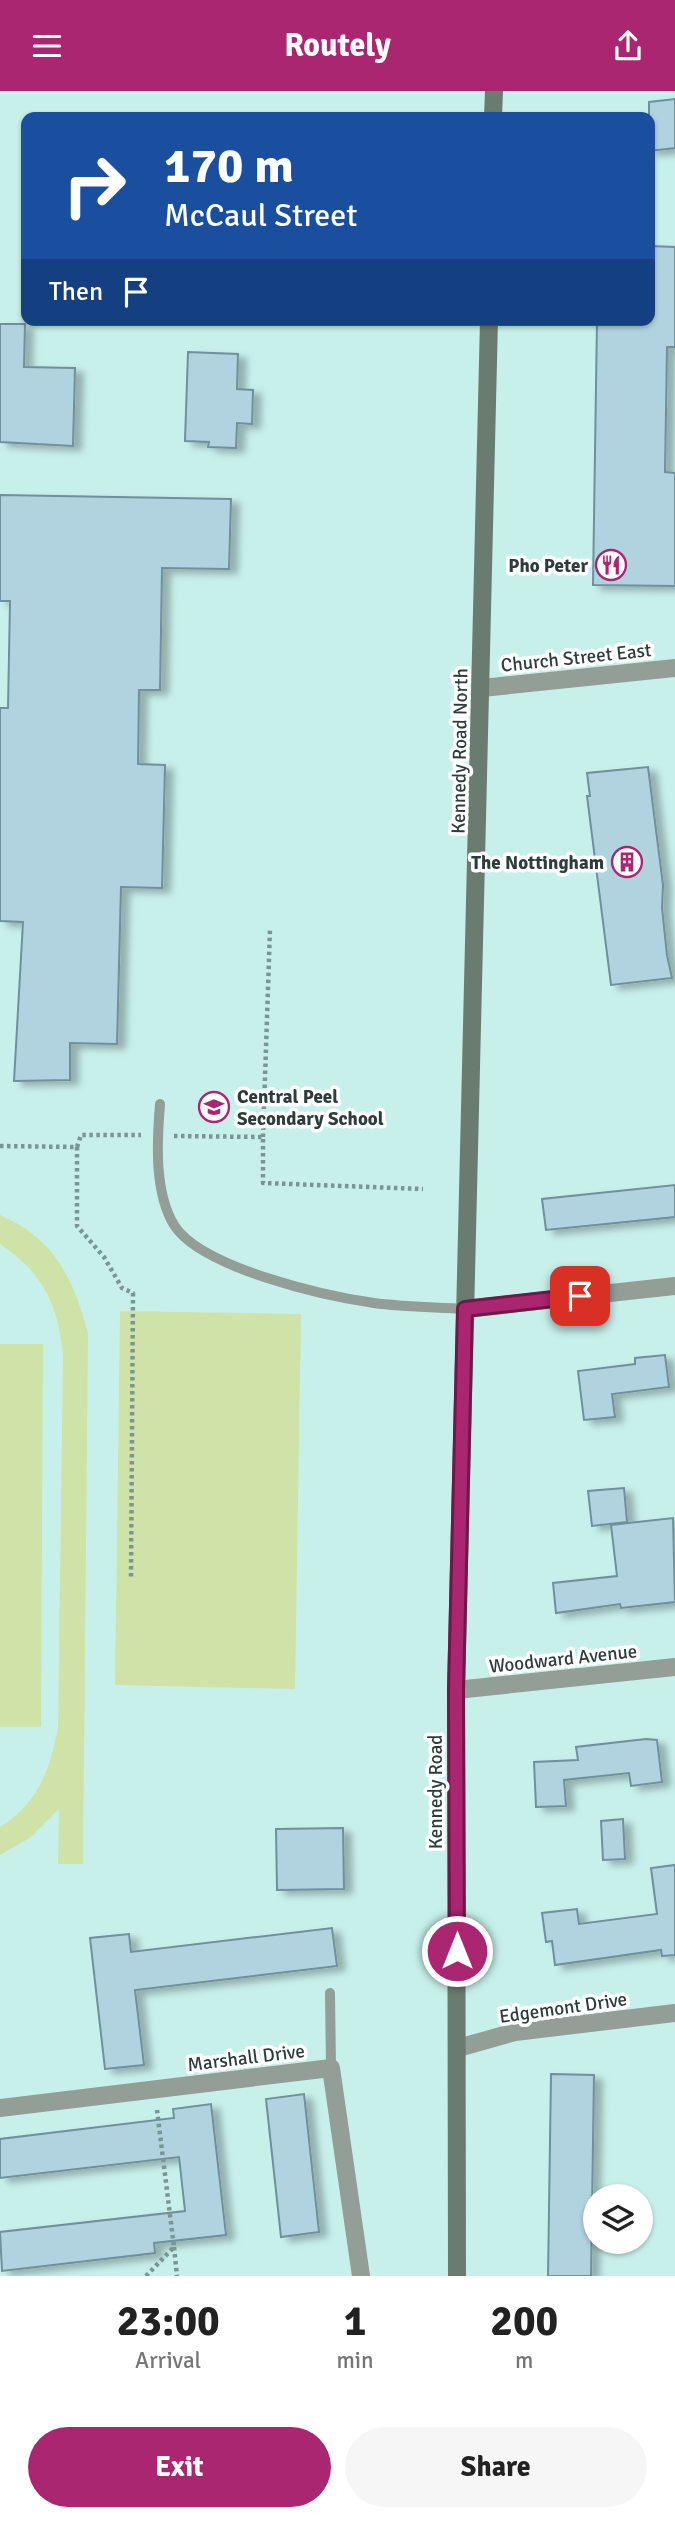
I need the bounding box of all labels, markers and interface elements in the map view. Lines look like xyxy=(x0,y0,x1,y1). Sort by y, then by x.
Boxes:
text: Routely xyxy=(284,26,391,65)
icon: menu xyxy=(28,27,66,65)
icon: share xyxy=(609,27,647,65)
text: 170 m xyxy=(164,136,294,196)
icon: right xyxy=(49,140,140,231)
text: McCaul Street xyxy=(164,196,358,235)
icon: arrive xyxy=(117,273,155,311)
text: Then xyxy=(49,276,103,308)
restaurant icon: Pho Peter xyxy=(594,548,628,582)
place label: Pho Peter xyxy=(508,554,588,578)
street label: Church Street East xyxy=(500,638,653,678)
street label: Kennedy Road North xyxy=(447,668,473,834)
building icon: The Nottingham xyxy=(610,845,644,879)
place label: The Nottingham xyxy=(471,851,604,875)
place label: Central Peel Secondary School xyxy=(237,1085,384,1131)
school or university icon: Central Peel Secondary School xyxy=(197,1090,231,1124)
pin xyxy=(550,1266,610,1326)
icon: arrive xyxy=(561,1277,599,1315)
street label: Woodward Avenue xyxy=(488,1639,638,1679)
street label: Kennedy Road xyxy=(424,1735,448,1849)
position arrow xyxy=(420,1914,494,1988)
street label: Edgemont Drive xyxy=(498,1987,629,2029)
street label: Marshall Drive xyxy=(186,2039,306,2077)
map controls xyxy=(583,2184,653,2254)
button: layers xyxy=(583,2184,653,2254)
text: 23:00 xyxy=(117,2296,220,2347)
text: 1 xyxy=(344,2296,366,2347)
text: 200 xyxy=(490,2296,558,2347)
text: Arrival xyxy=(135,2346,201,2375)
text: min xyxy=(336,2346,374,2375)
text: m xyxy=(515,2346,533,2375)
button: Exit xyxy=(28,2427,331,2507)
button: Share xyxy=(345,2427,647,2507)

